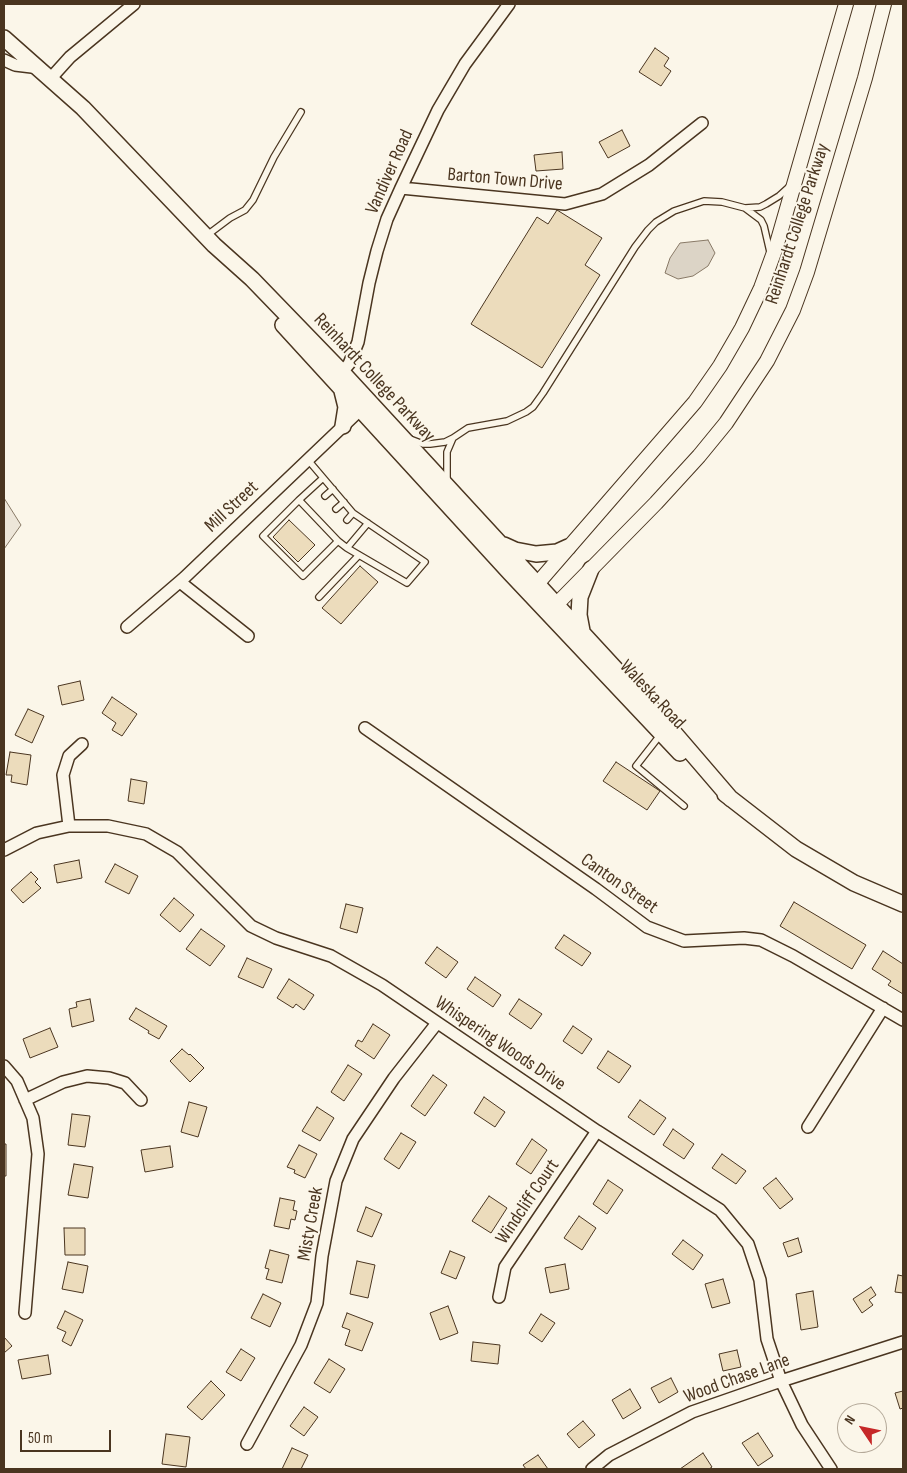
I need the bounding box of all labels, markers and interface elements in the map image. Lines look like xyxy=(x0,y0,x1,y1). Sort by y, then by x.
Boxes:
street label: Vandiver Road xyxy=(361,126,419,218)
street label: Reinhardt College Parkway xyxy=(761,141,835,307)
street label: Barton Town Drive xyxy=(447,164,563,196)
street label: Reinhardt College Parkway xyxy=(308,309,440,447)
street label: Mill Street xyxy=(200,476,264,538)
street label: Waleska Road xyxy=(614,656,690,734)
street label: Canton Street xyxy=(576,849,662,919)
street label: Whispering Woods Drive xyxy=(430,992,570,1096)
street label: Windcliff Court xyxy=(491,1155,565,1249)
street label: Misty Creek xyxy=(293,1185,329,1263)
street label: Wood Chase Lane xyxy=(681,1349,793,1409)
north arrow xyxy=(837,1403,887,1453)
text: N xyxy=(841,1412,859,1428)
scale bar xyxy=(22,1420,114,1452)
text: 50 m xyxy=(28,1429,53,1448)

